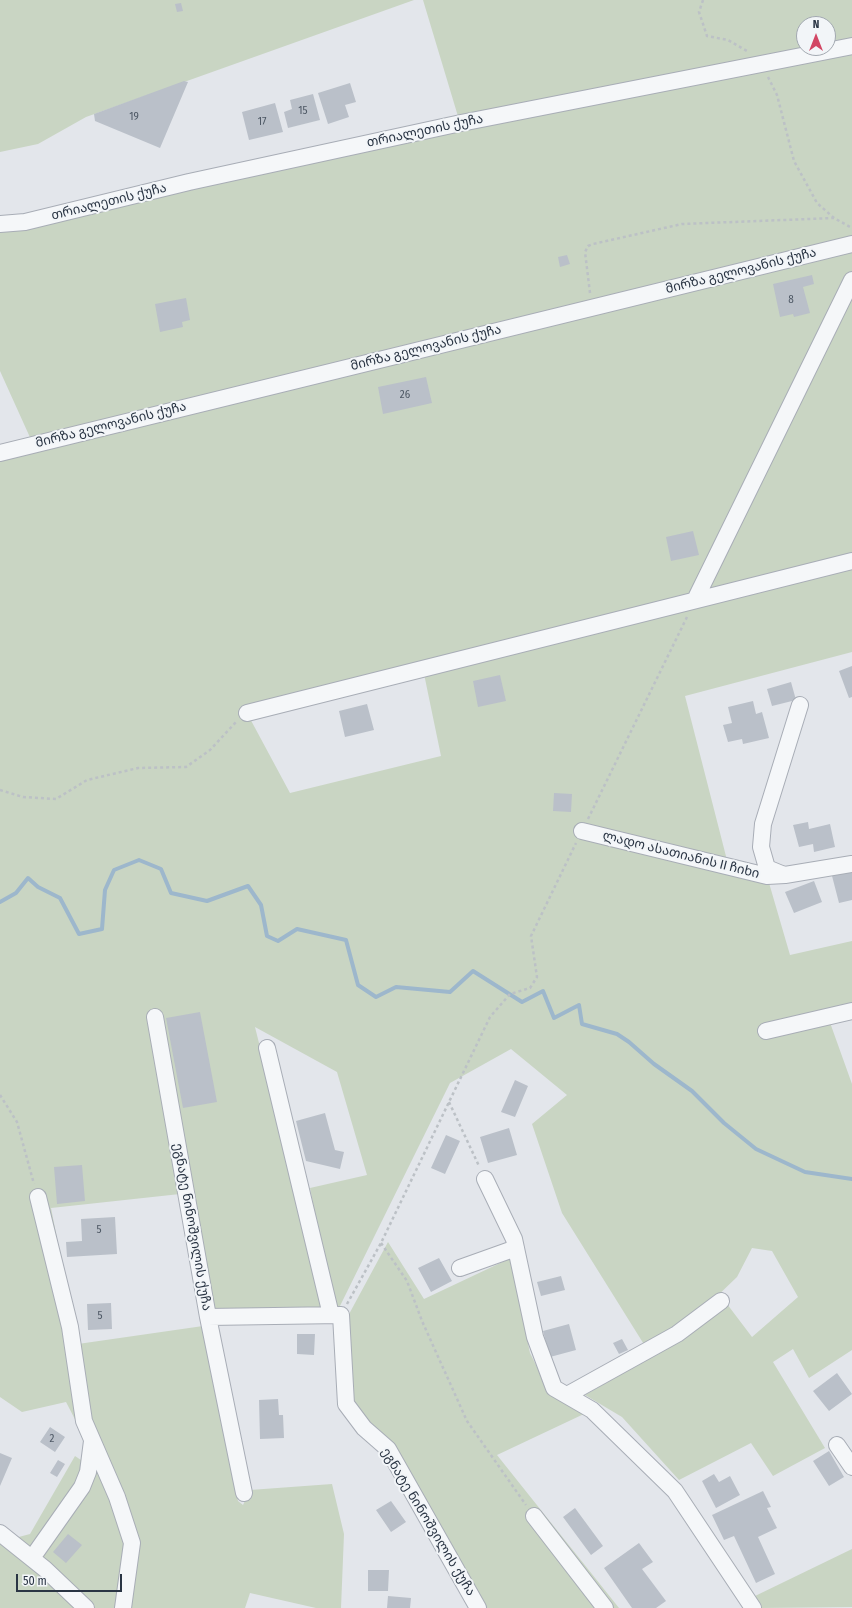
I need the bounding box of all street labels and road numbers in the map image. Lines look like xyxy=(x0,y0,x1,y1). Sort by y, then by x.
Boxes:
street label: თრიალეთის ქუჩა xyxy=(365,111,485,151)
street label: თრიალეთის ქუჩა xyxy=(50,180,168,224)
street label: მირზა გელოვანის ქუჩა xyxy=(664,245,818,297)
street label: მირზა გელოვანის ქუჩა xyxy=(349,322,503,374)
street label: მირზა გელოვანის ქუჩა xyxy=(34,399,188,451)
street label: ლადო ასათიანის II ჩიხი xyxy=(601,828,761,882)
street label: ეგნატე ნინოშვილის ქუჩა xyxy=(170,1142,214,1312)
street label: ეგნატე ნინოშვილის ქუჩა xyxy=(378,1445,478,1599)

